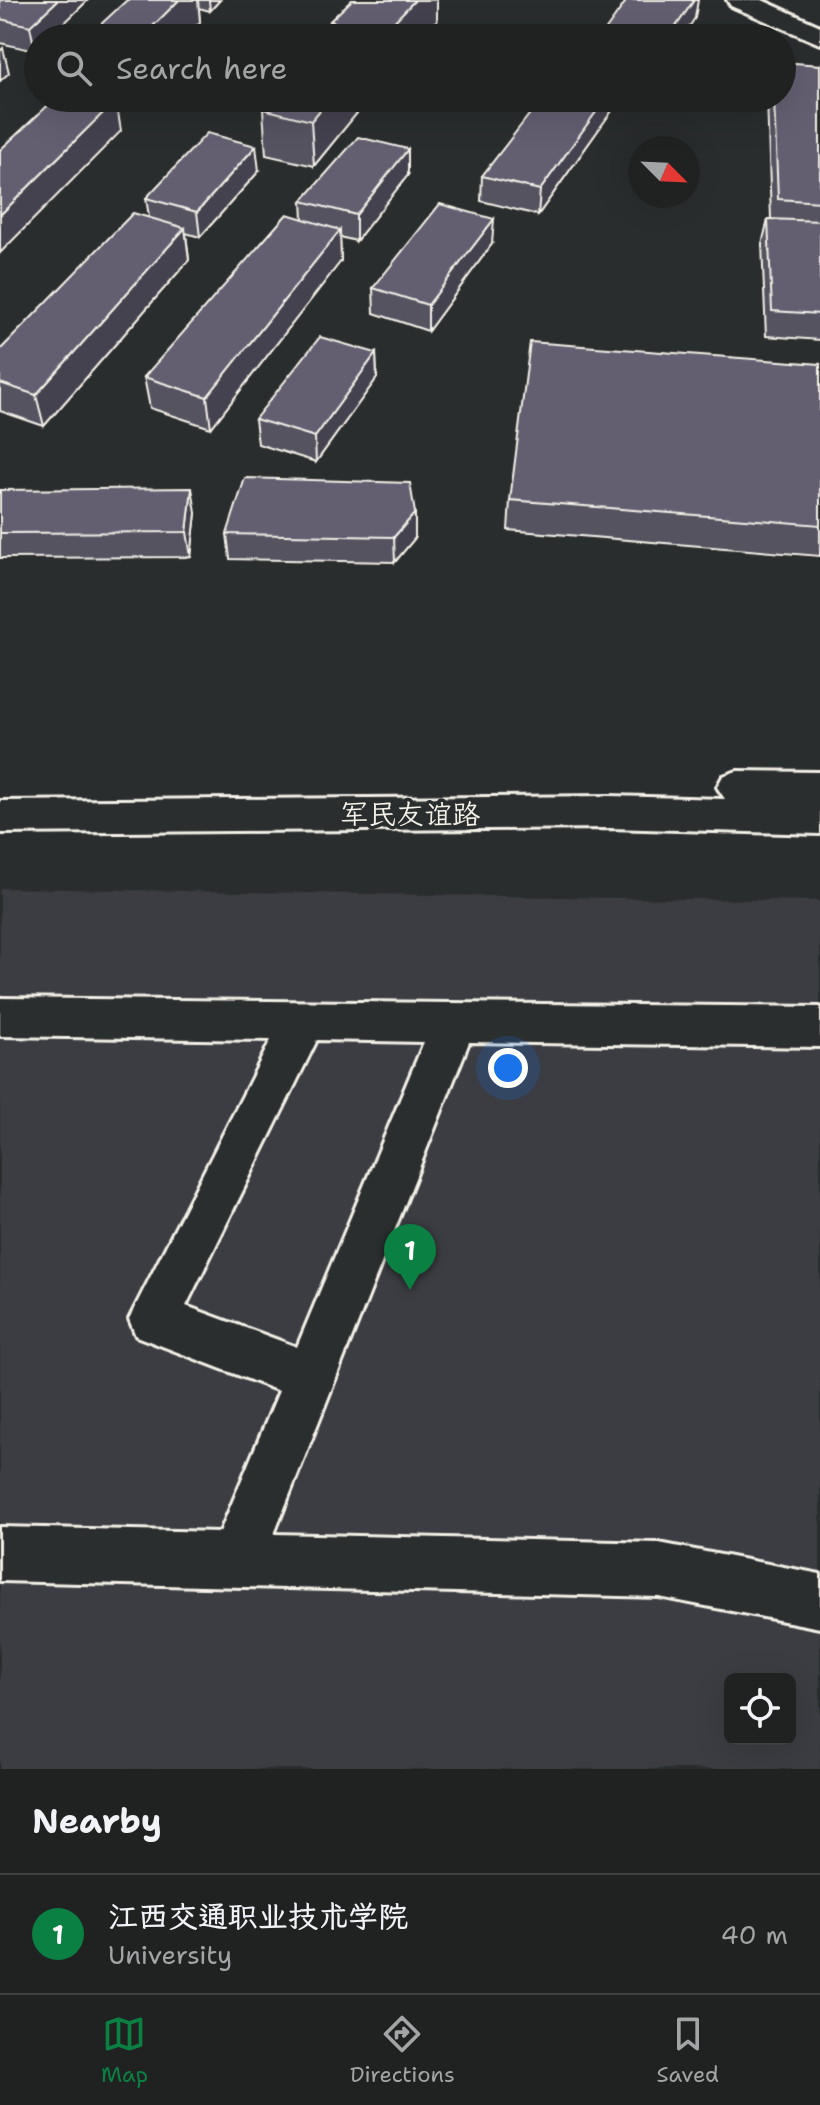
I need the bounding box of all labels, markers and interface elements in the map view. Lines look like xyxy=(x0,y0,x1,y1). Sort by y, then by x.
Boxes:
search box xyxy=(24,24,796,112)
icon: search xyxy=(52,46,96,90)
text: Search here xyxy=(116,48,287,89)
north arrow xyxy=(628,136,700,208)
street label: 军民友谊路 xyxy=(340,795,480,833)
your location xyxy=(488,1048,528,1088)
pin: 1 xyxy=(384,1224,436,1290)
map controls xyxy=(724,1673,796,1745)
button: locate xyxy=(724,1673,796,1745)
text: Nearby xyxy=(32,1798,162,1844)
text: 江西交通职业技术学院 xyxy=(108,1896,408,1937)
text: 1 xyxy=(52,1917,64,1952)
text: 40 m xyxy=(721,1917,788,1952)
text: University xyxy=(108,1937,232,1972)
tab: Map xyxy=(101,2012,148,2089)
tab: Directions xyxy=(350,2012,455,2089)
tab: Saved xyxy=(657,2012,719,2089)

